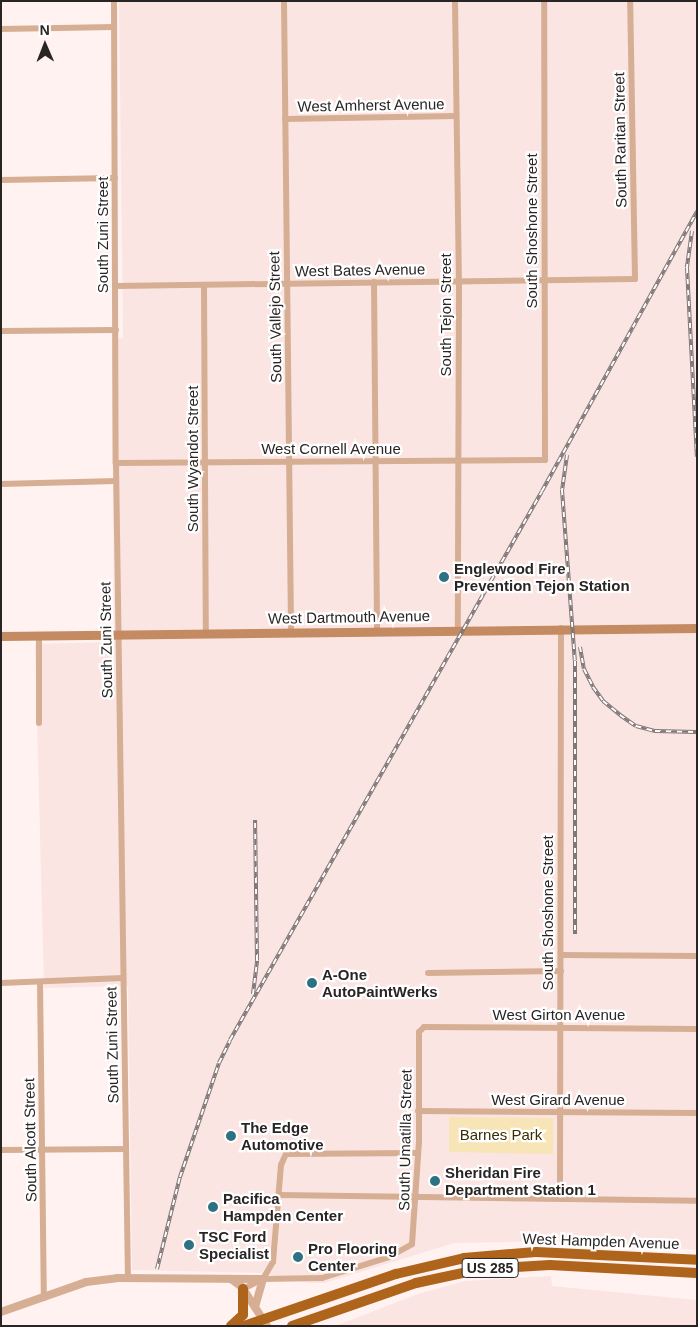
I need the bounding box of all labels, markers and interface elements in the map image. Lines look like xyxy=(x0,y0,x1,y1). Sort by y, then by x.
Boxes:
north arrow xyxy=(20,20,70,70)
text: N xyxy=(40,22,50,38)
street label: South Raritan Street xyxy=(610,72,630,208)
street label: West Amherst Avenue xyxy=(297,95,445,115)
street label: South Shoshone Street xyxy=(523,153,541,309)
street label: South Zuni Street xyxy=(94,177,112,293)
street label: South Vallejo Street xyxy=(265,251,285,383)
street label: South Tejon Street xyxy=(437,253,455,377)
street label: West Bates Avenue xyxy=(294,260,426,280)
street label: South Wyandot Street xyxy=(184,386,202,532)
street label: West Cornell Avenue xyxy=(261,440,401,458)
place label: Englewood Fire Prevention Tejon Station xyxy=(454,559,630,594)
marker: Englewood Fire Prevention Tejon Station xyxy=(438,571,450,583)
street label: South Zuni Street xyxy=(96,581,116,699)
street label: West Dartmouth Avenue xyxy=(267,607,431,627)
street label: South Shoshone Street xyxy=(539,835,557,991)
place label: A-One AutoPaintWerks xyxy=(322,965,438,1000)
marker: A-One AutoPaintWerks xyxy=(306,977,318,989)
street label: South Zuni Street xyxy=(102,986,122,1104)
street label: West Girton Avenue xyxy=(492,1006,626,1024)
street label: South Umatilla Street xyxy=(395,1069,415,1211)
street label: South Alcott Street xyxy=(20,1077,40,1203)
street label: West Girard Avenue xyxy=(491,1091,625,1109)
place label: The Edge Automotive xyxy=(241,1118,324,1153)
park label: Barnes Park xyxy=(460,1126,542,1144)
marker: The Edge Automotive xyxy=(225,1130,237,1142)
place label: Sheridan Fire Department Station 1 xyxy=(445,1163,596,1198)
marker: Sheridan Fire Department Station 1 xyxy=(429,1175,441,1187)
place label: Pacifica Hampden Center xyxy=(223,1189,343,1224)
marker: Pacifica Hampden Center xyxy=(207,1201,219,1213)
place label: TSC Ford Specialist xyxy=(199,1227,269,1262)
street label: West Hampden Avenue xyxy=(522,1229,680,1253)
marker: TSC Ford Specialist xyxy=(183,1239,195,1251)
place label: Pro Flooring Center xyxy=(308,1239,397,1274)
marker: Pro Flooring Center xyxy=(292,1251,304,1263)
road number: US 285 xyxy=(461,1256,519,1280)

